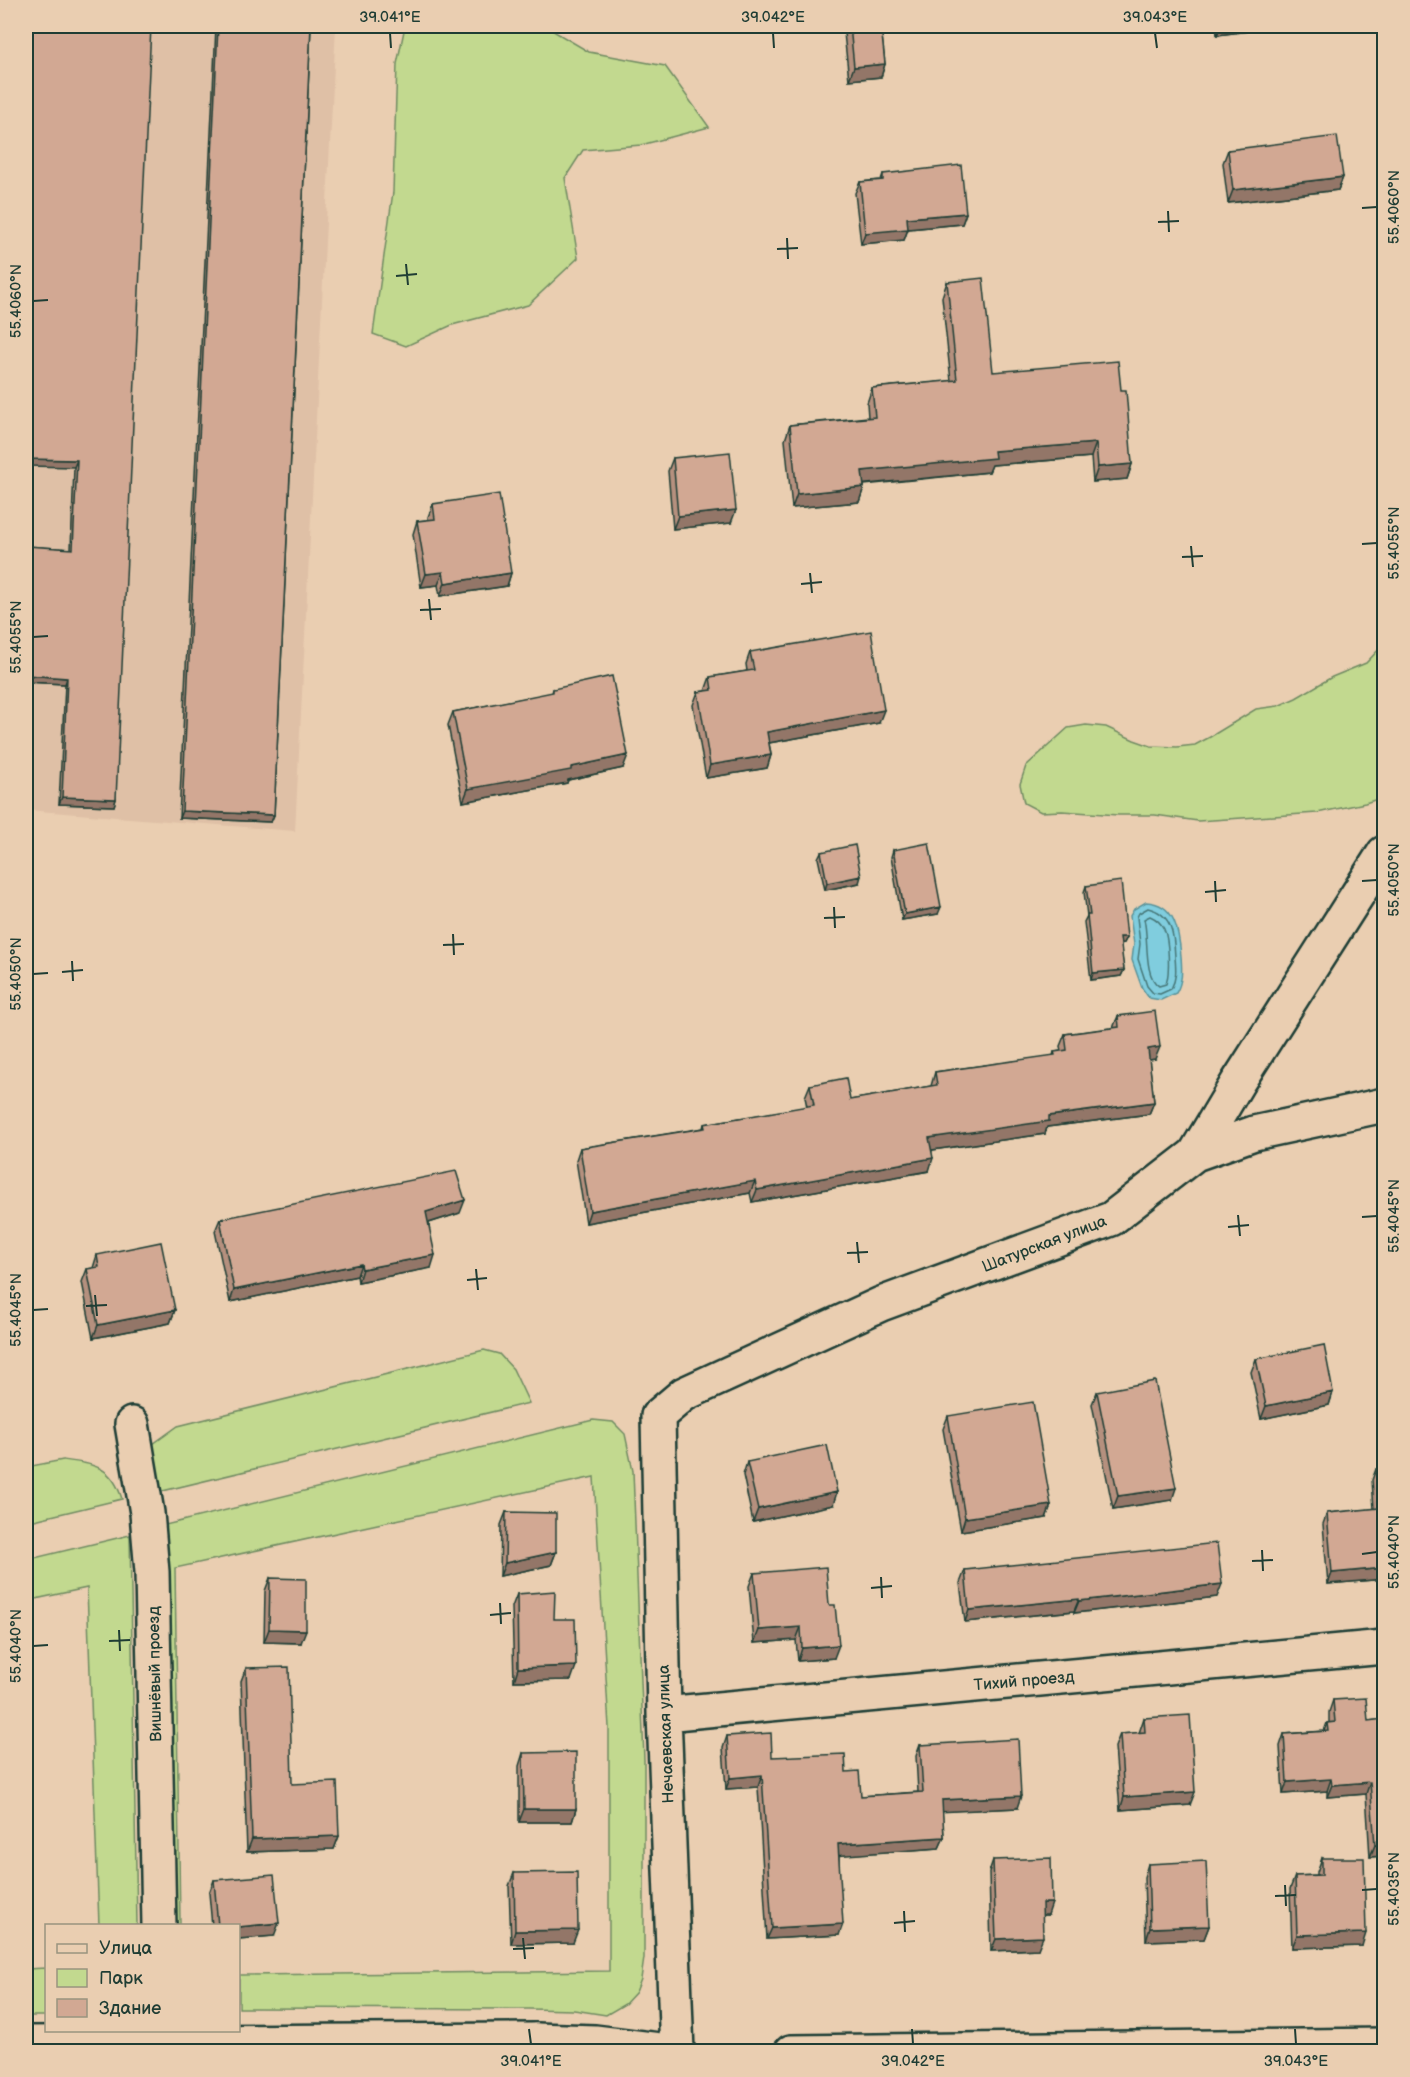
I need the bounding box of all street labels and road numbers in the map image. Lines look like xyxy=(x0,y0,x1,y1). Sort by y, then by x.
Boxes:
street label: Шатурская улица xyxy=(980,1212,1110,1277)
street label: Вишнёвый проезд xyxy=(145,1606,166,1742)
street label: Нечаевская улица xyxy=(655,1664,678,1804)
street label: Тихий проезд xyxy=(973,1668,1075,1695)

